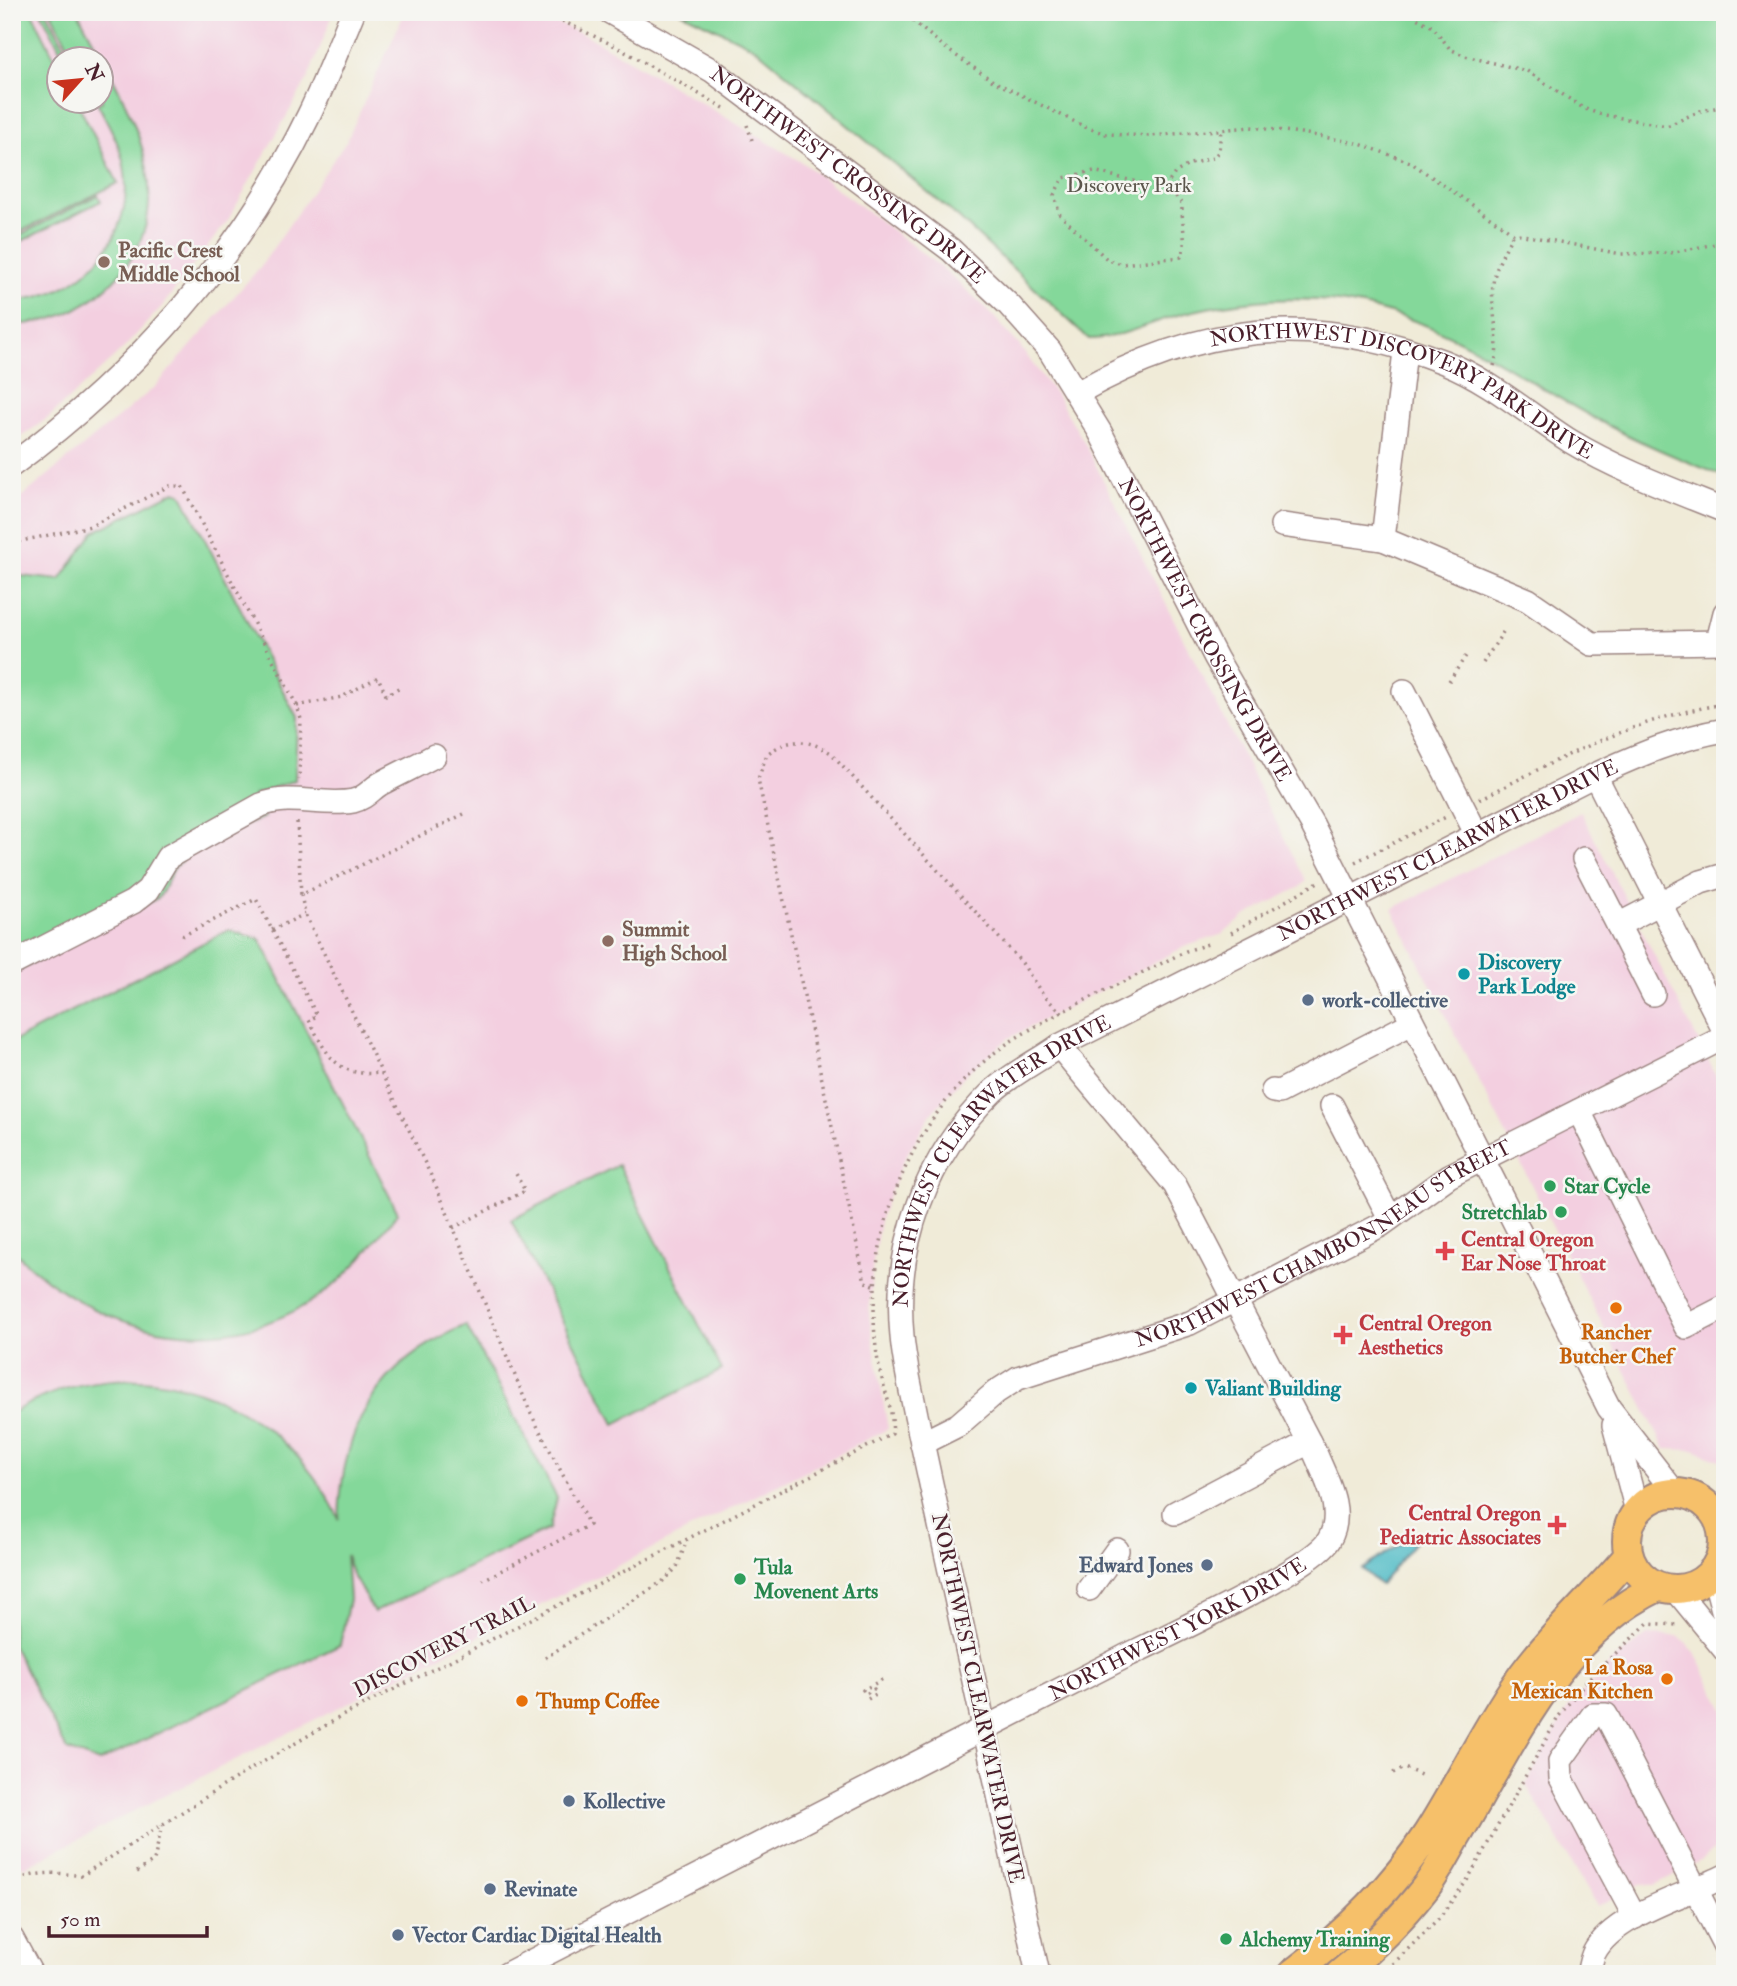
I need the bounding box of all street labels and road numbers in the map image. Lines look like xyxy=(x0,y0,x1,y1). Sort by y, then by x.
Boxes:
street label: NORTHWEST CROSSING DRIVE xyxy=(704,60,991,290)
street label: NORTHWEST DISCOVERY PARK DRIVE xyxy=(1207,318,1598,466)
street label: NORTHWEST CROSSING DRIVE xyxy=(1112,473,1297,786)
street label: NORTHWEST CLEARWATER DRIVE xyxy=(1273,753,1622,947)
street label: NORTHWEST CLEARWATER DRIVE xyxy=(887,1009,1115,1308)
street label: NORTHWEST CHAMBONNEAU STREET xyxy=(1132,1134,1516,1354)
street label: NORTHWEST CLEARWATER DRIVE xyxy=(925,1511,1030,1885)
street label: NORTHWEST YORK DRIVE xyxy=(1044,1551,1312,1707)
street label: DISCOVERY TRAIL xyxy=(349,1589,539,1704)

